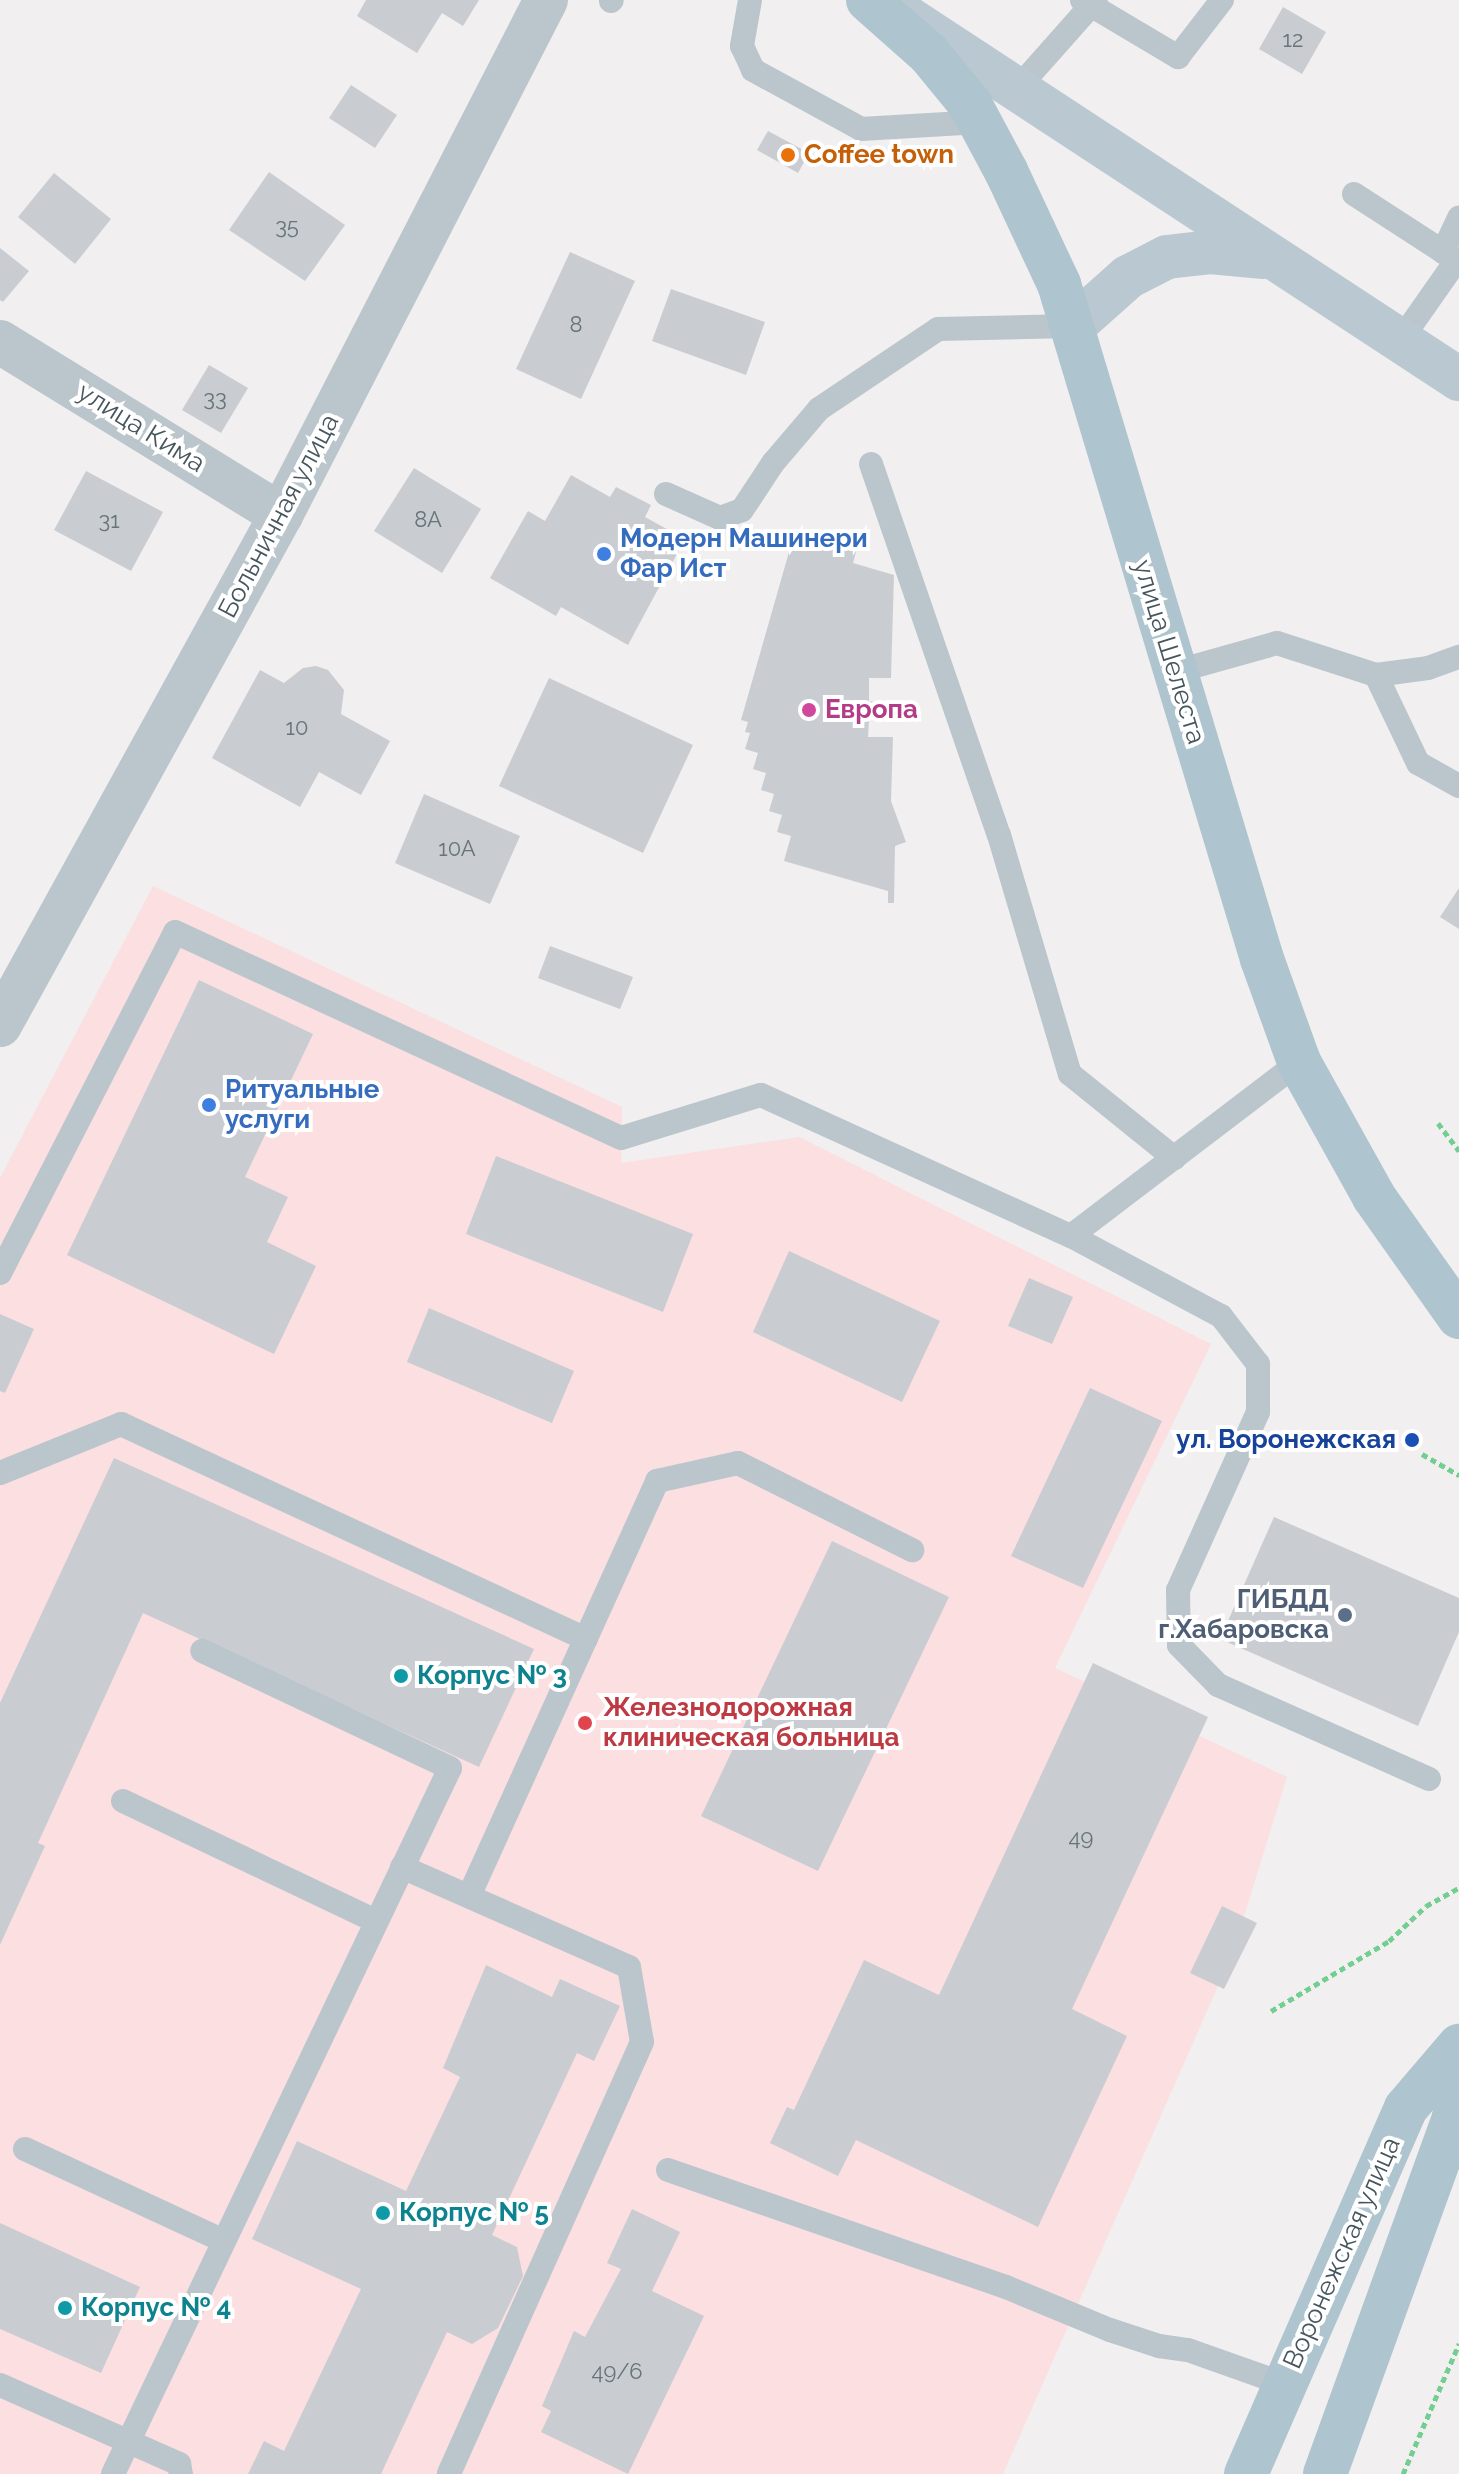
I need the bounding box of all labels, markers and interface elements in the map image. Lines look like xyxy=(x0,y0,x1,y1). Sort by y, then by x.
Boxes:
house number: 12 xyxy=(1283,27,1303,53)
place label: Coffee town xyxy=(804,139,954,171)
marker: Coffee town xyxy=(779,146,797,164)
house number: 35 xyxy=(275,214,299,240)
house number: 8 xyxy=(569,312,583,338)
street label: улица Кима xyxy=(71,376,211,480)
house number: 33 xyxy=(203,386,227,412)
street label: Больничная улица xyxy=(212,409,346,623)
house number: 8А xyxy=(414,507,442,533)
house number: 31 xyxy=(98,508,120,534)
place label: Модерн Машинери Фар Ист xyxy=(620,523,868,584)
marker: Модерн Машинери Фар Ист xyxy=(595,545,613,563)
street label: улица Шелеста xyxy=(1126,556,1212,748)
place label: Европа xyxy=(825,694,918,726)
marker: Европа xyxy=(800,701,818,719)
house number: 10 xyxy=(286,715,308,741)
house number: 10А xyxy=(438,836,476,862)
place label: Ритуальные услуги xyxy=(225,1074,379,1136)
marker: Ритуальные услуги xyxy=(200,1096,218,1114)
place label: ул. Воронежская xyxy=(1176,1424,1396,1456)
marker: ул. Воронежская xyxy=(1403,1431,1421,1449)
place label: ГИБДД г.Хабаровска xyxy=(1158,1584,1329,1646)
marker: ГИБДД г.Хабаровска xyxy=(1336,1606,1354,1624)
place label: Корпус № 3 xyxy=(417,1660,567,1692)
marker: Корпус № 3 xyxy=(392,1667,410,1685)
place label: Железнодорожная клиническая больница xyxy=(603,1692,899,1754)
marker: Железнодорожная клиническая больница xyxy=(574,1712,596,1734)
house number: 49 xyxy=(1069,1825,1093,1851)
street label: Воронежская улица xyxy=(1277,2132,1407,2374)
place label: Корпус № 5 xyxy=(399,2197,549,2229)
marker: Корпус № 5 xyxy=(374,2204,392,2222)
place label: Корпус № 4 xyxy=(81,2292,231,2324)
marker: Корпус № 4 xyxy=(56,2299,74,2317)
house number: 49/6 xyxy=(591,2359,643,2385)

